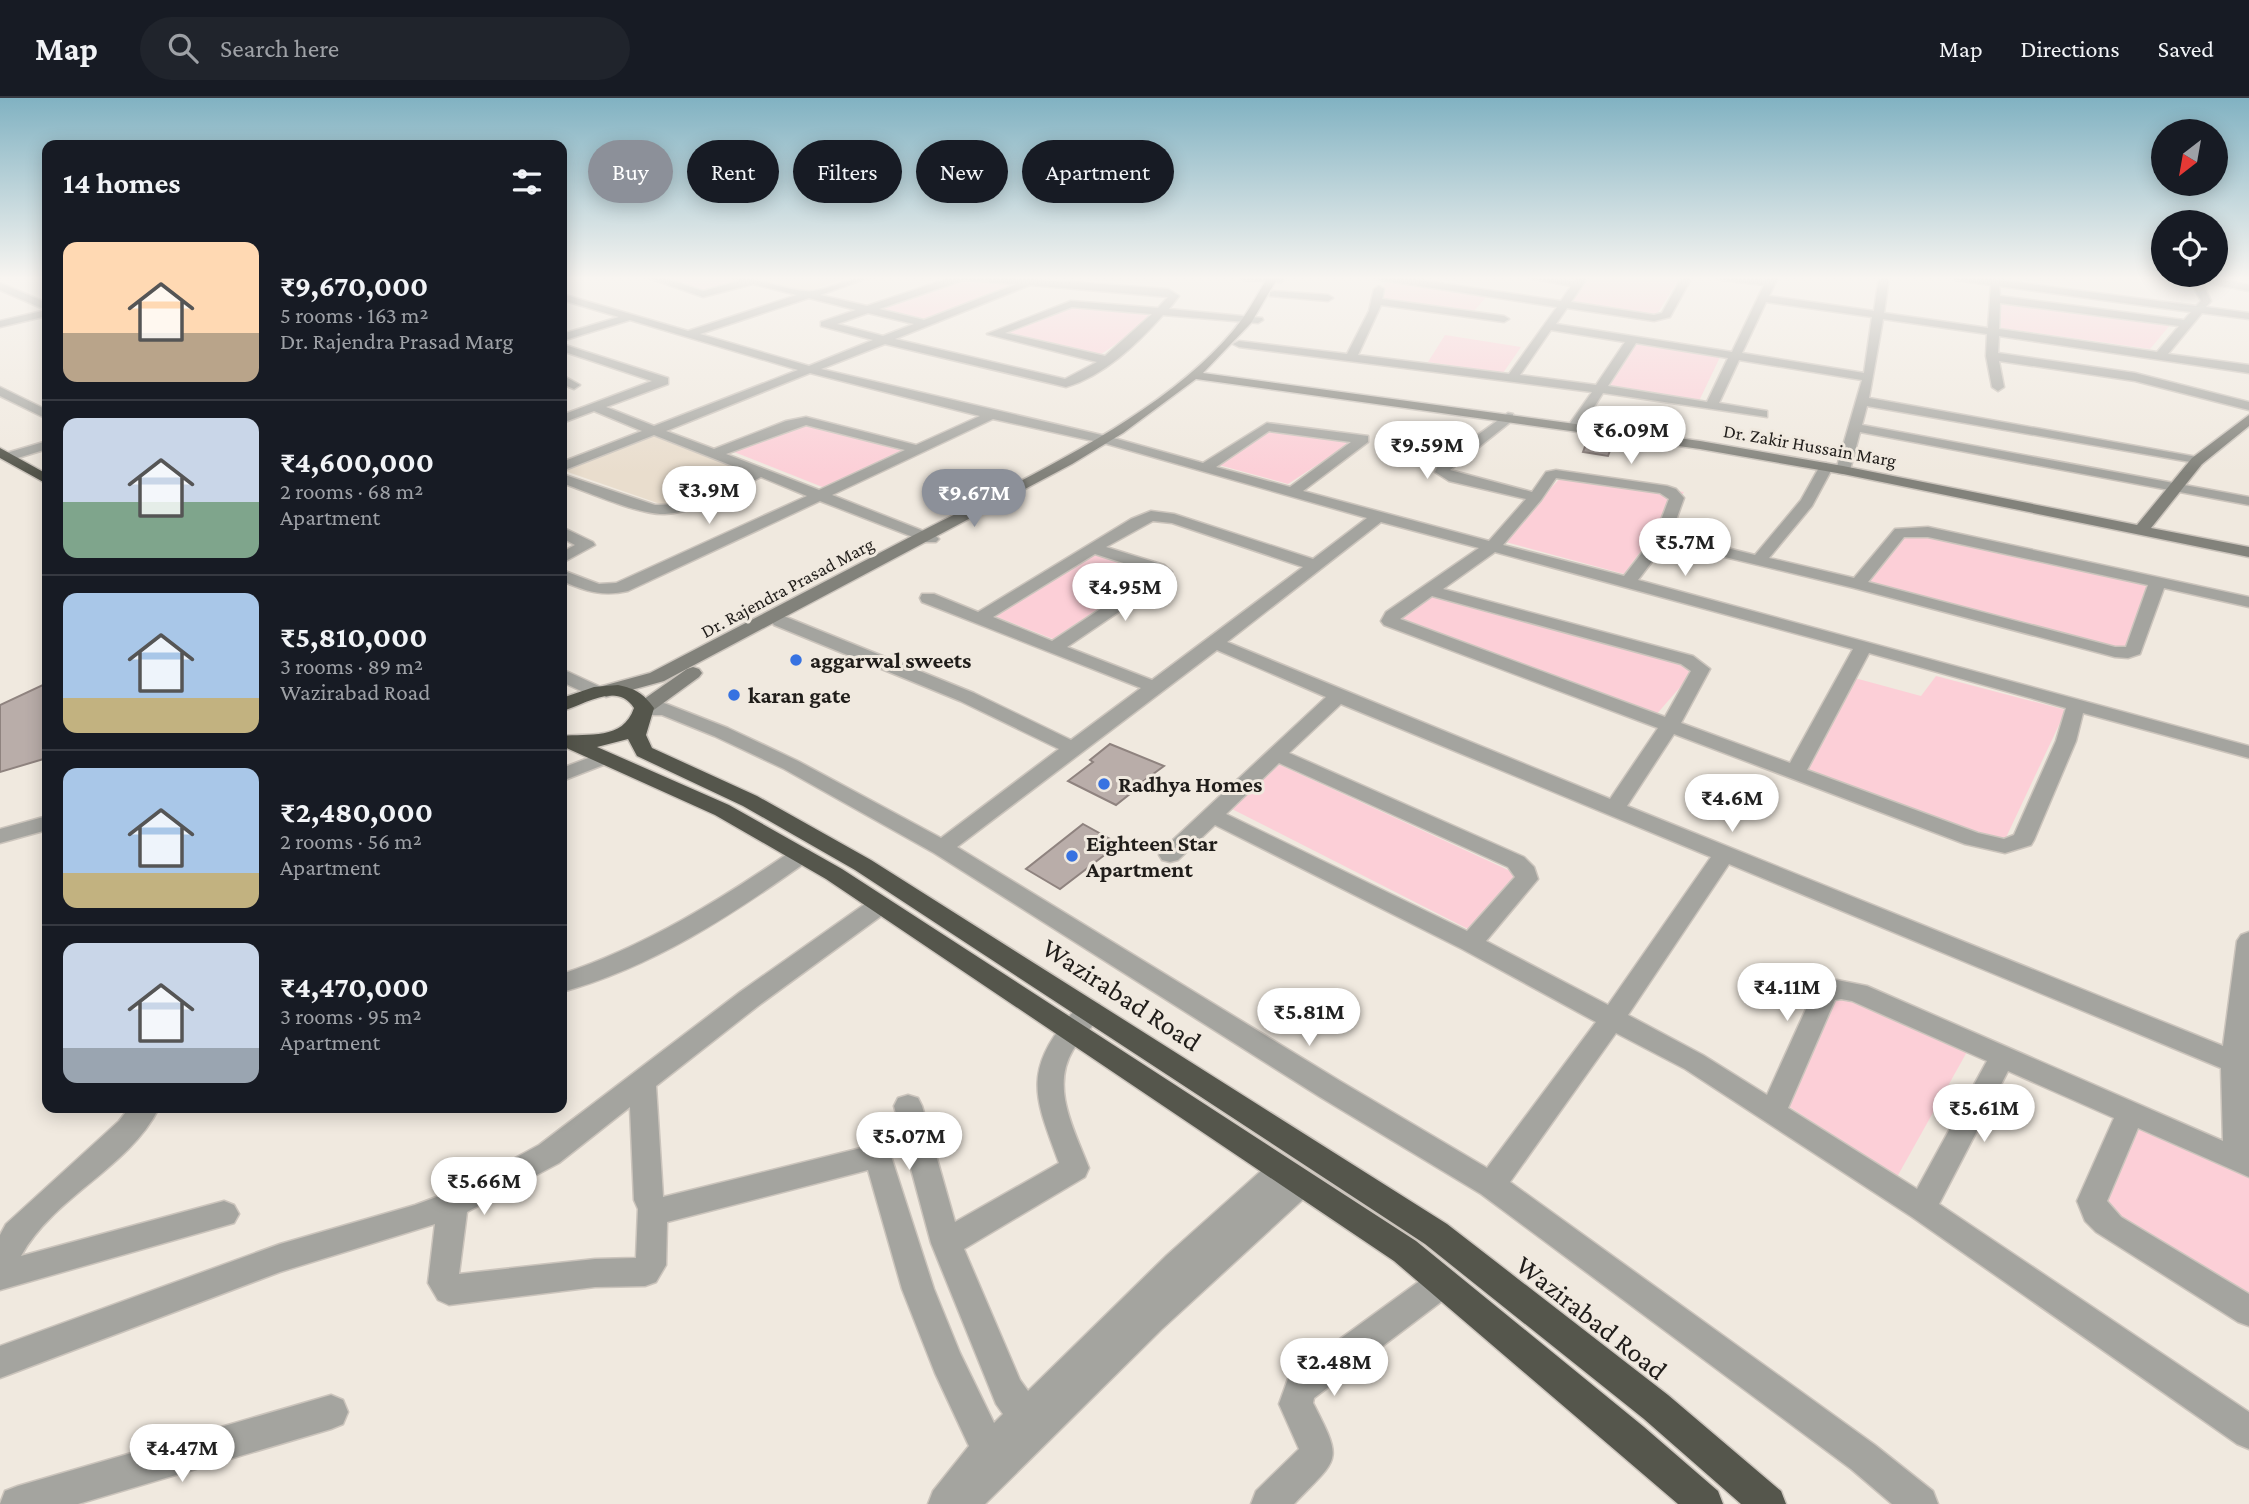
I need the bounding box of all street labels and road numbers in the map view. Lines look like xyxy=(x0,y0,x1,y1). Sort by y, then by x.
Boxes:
street label: Dr. Zakir Hussain Marg xyxy=(1722,420,1898,471)
street label: Dr. Rajendra Prasad Marg xyxy=(697,533,878,643)
street label: Wazirabad Road xyxy=(1037,932,1207,1057)
street label: Wazirabad Road xyxy=(1510,1249,1674,1386)

